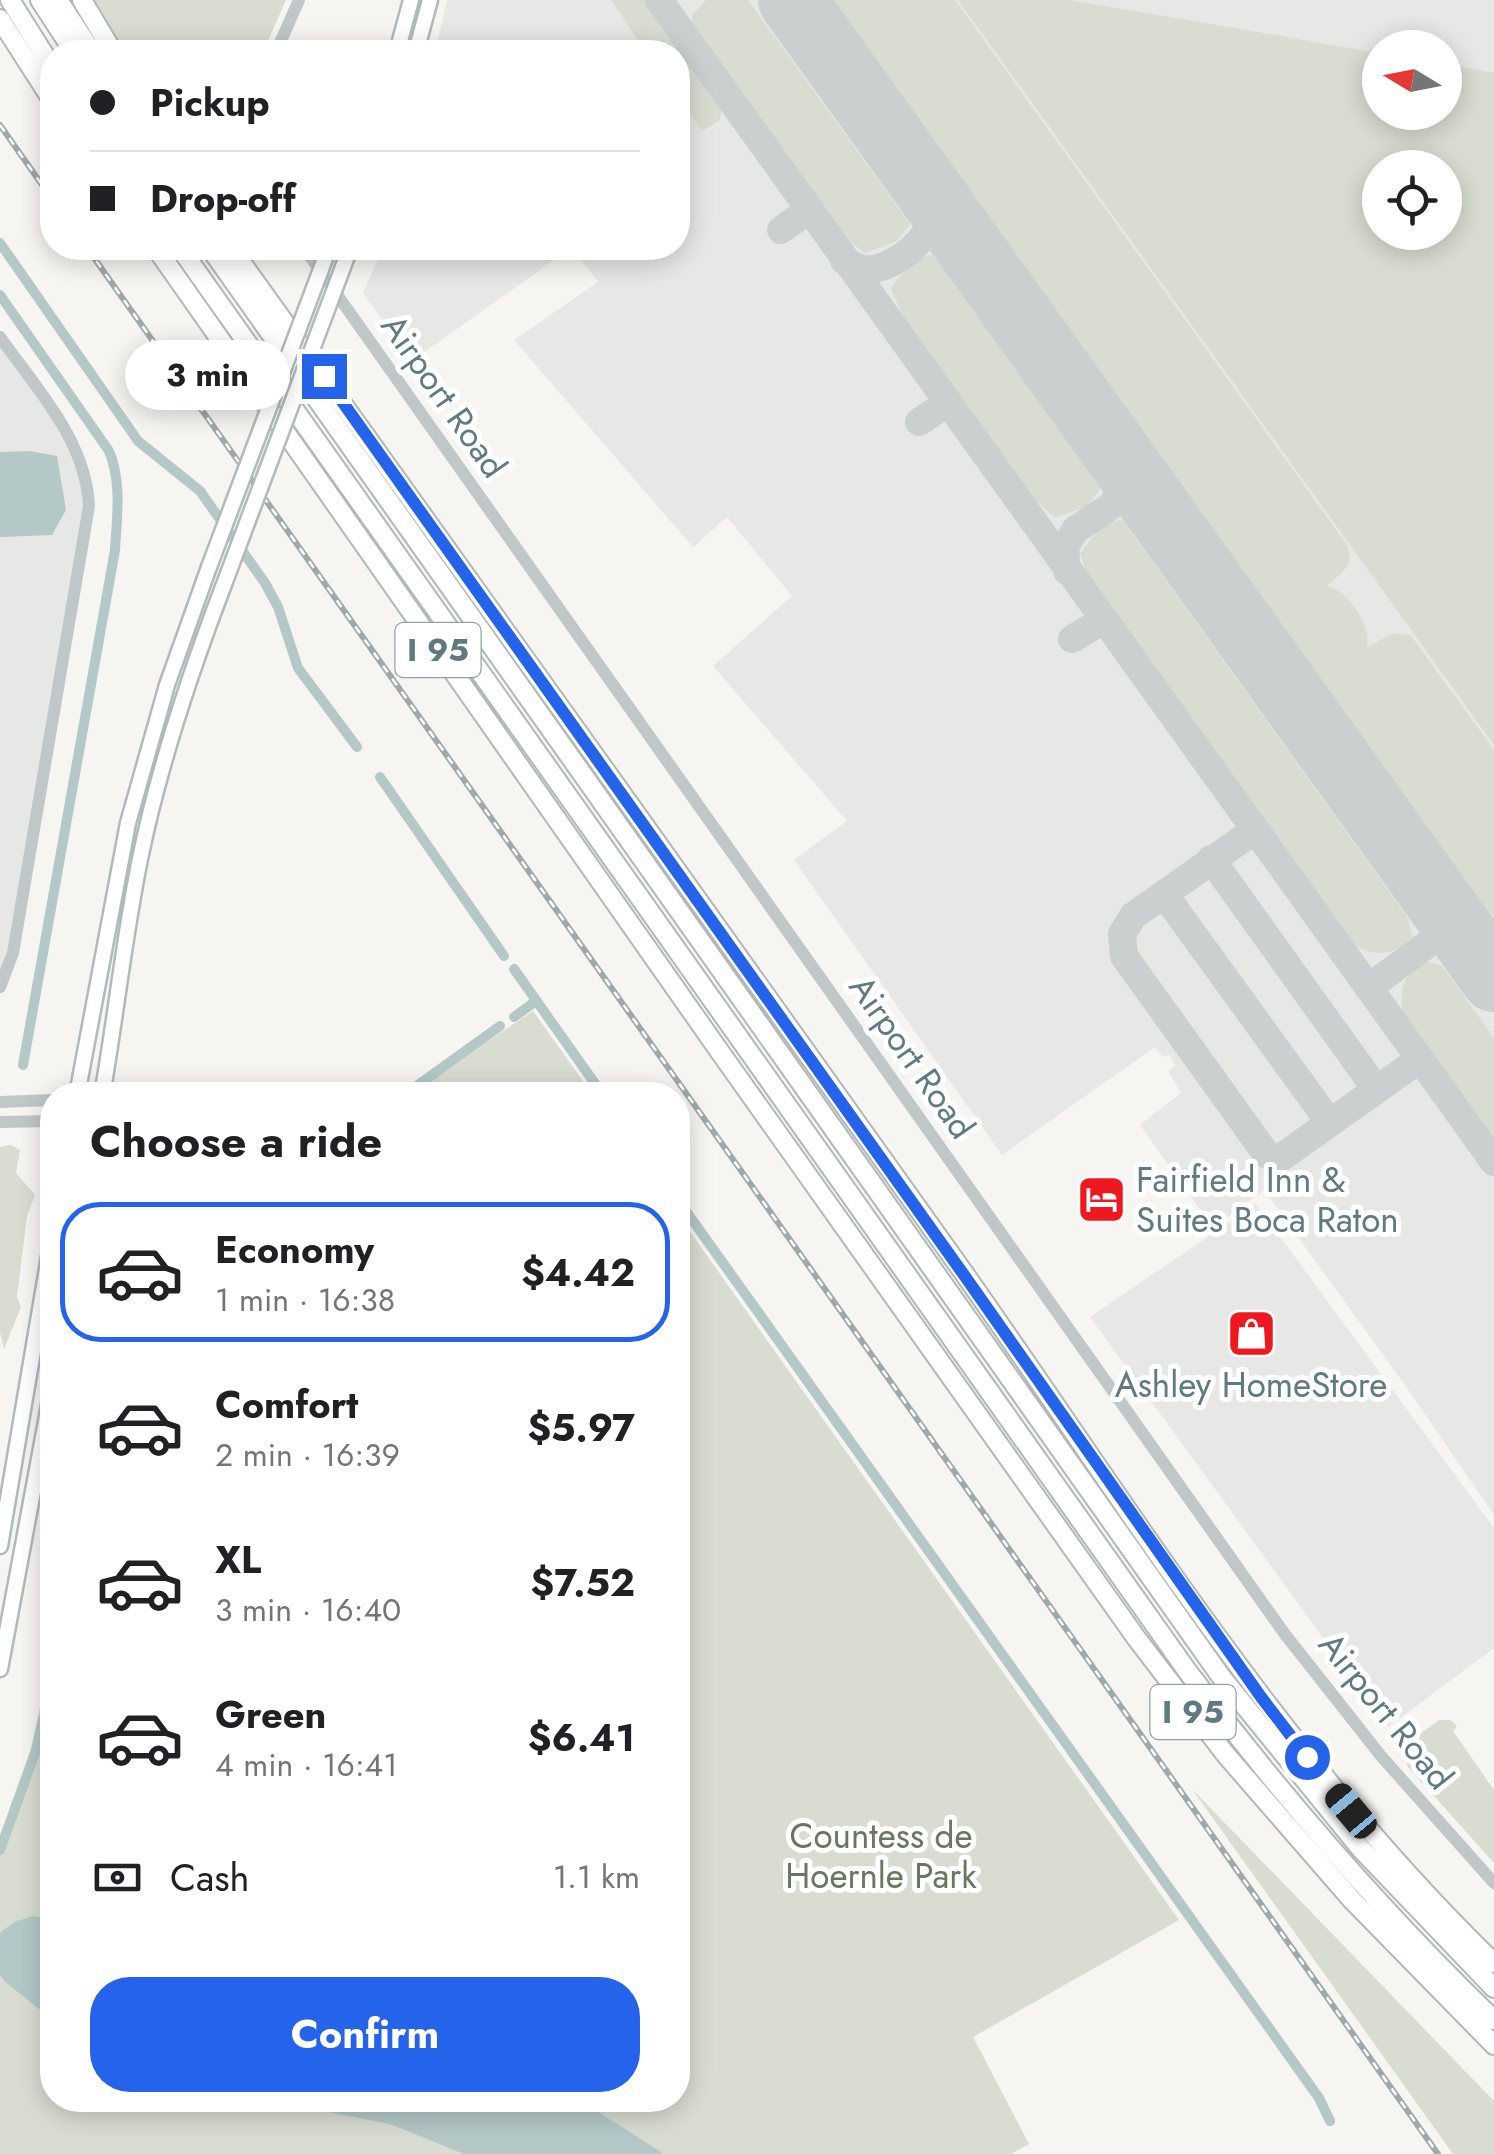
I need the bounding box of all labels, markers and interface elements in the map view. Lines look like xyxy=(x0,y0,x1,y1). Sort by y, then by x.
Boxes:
north arrow xyxy=(1362,30,1462,130)
map controls xyxy=(1362,30,1462,250)
text: Pickup xyxy=(150,75,270,130)
button: locate xyxy=(1362,150,1462,250)
text: Drop-off xyxy=(150,171,296,226)
street label: Airport Road xyxy=(369,304,519,488)
callout: 3 min xyxy=(124,341,289,411)
text: 3 min xyxy=(166,352,249,398)
route end xyxy=(302,354,347,399)
road number: I 95 xyxy=(396,623,480,677)
street label: Airport Road xyxy=(837,965,987,1149)
text: Choose a ride xyxy=(90,1109,382,1174)
place label: Fairfield Inn & Suites Boca Raton xyxy=(1136,1155,1399,1245)
hotel icon: Fairfield Inn & Suites Boca Raton xyxy=(1075,1174,1127,1226)
text: Economy xyxy=(215,1222,374,1277)
icon: car xyxy=(95,1227,185,1317)
text: $4.42 xyxy=(521,1245,635,1300)
text: 1 min · 16:38 xyxy=(215,1277,395,1323)
shop icon: Ashley HomeStore xyxy=(1225,1307,1277,1359)
place label: Ashley HomeStore xyxy=(1115,1360,1387,1410)
text: Comfort xyxy=(215,1377,358,1432)
icon: car xyxy=(95,1382,185,1472)
text: $5.97 xyxy=(527,1400,635,1455)
text: 2 min · 16:39 xyxy=(215,1432,400,1478)
text: XL xyxy=(215,1532,261,1587)
icon: car xyxy=(95,1537,185,1627)
text: $7.52 xyxy=(531,1555,635,1610)
text: 3 min · 16:40 xyxy=(215,1587,401,1633)
street label: Airport Road xyxy=(1307,1622,1465,1800)
road number: I 95 xyxy=(1150,1685,1236,1739)
text: Green xyxy=(215,1687,326,1742)
icon: car xyxy=(95,1692,185,1782)
text: $6.41 xyxy=(528,1710,635,1765)
route start xyxy=(1285,1735,1330,1780)
text: 4 min · 16:41 xyxy=(215,1742,398,1788)
car xyxy=(1320,1778,1382,1844)
park label: Countess de Hoernle Park xyxy=(785,1811,977,1901)
icon: cash xyxy=(90,1850,145,1905)
text: Cash xyxy=(170,1850,250,1905)
text: 1.1 km xyxy=(553,1854,640,1900)
button: Confirm xyxy=(90,1977,640,2092)

